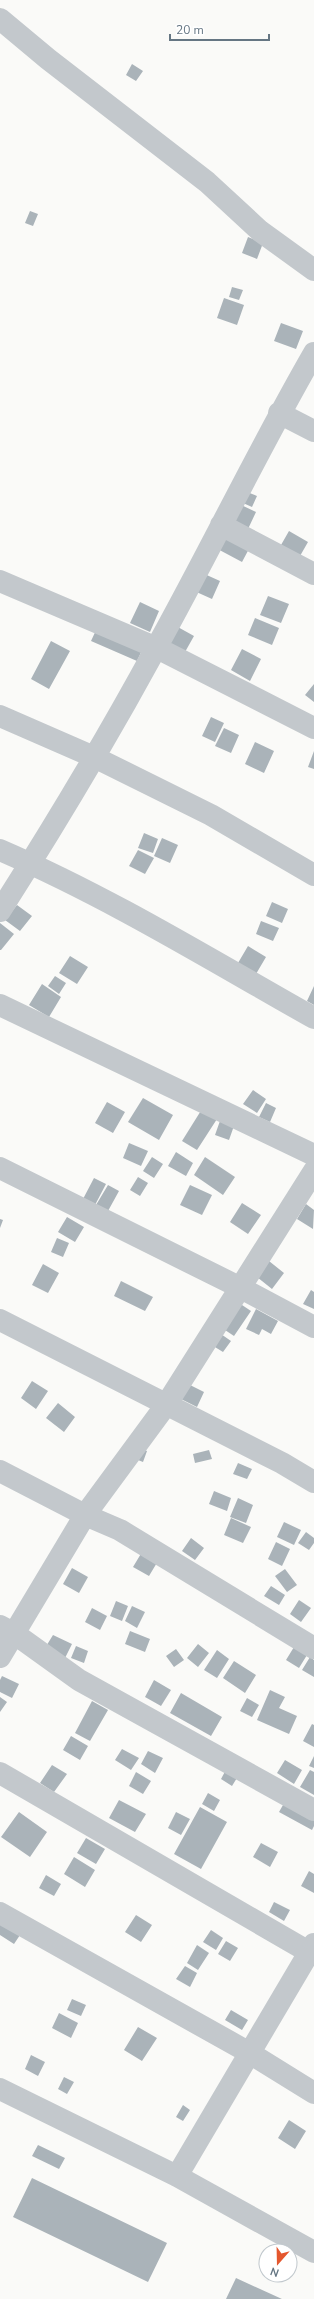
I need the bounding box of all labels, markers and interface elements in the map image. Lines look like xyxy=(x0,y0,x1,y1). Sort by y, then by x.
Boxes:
scale bar xyxy=(170,16,269,42)
text: 20 m xyxy=(176,22,204,38)
north arrow xyxy=(258,2243,298,2283)
text: N xyxy=(268,2263,281,2280)

